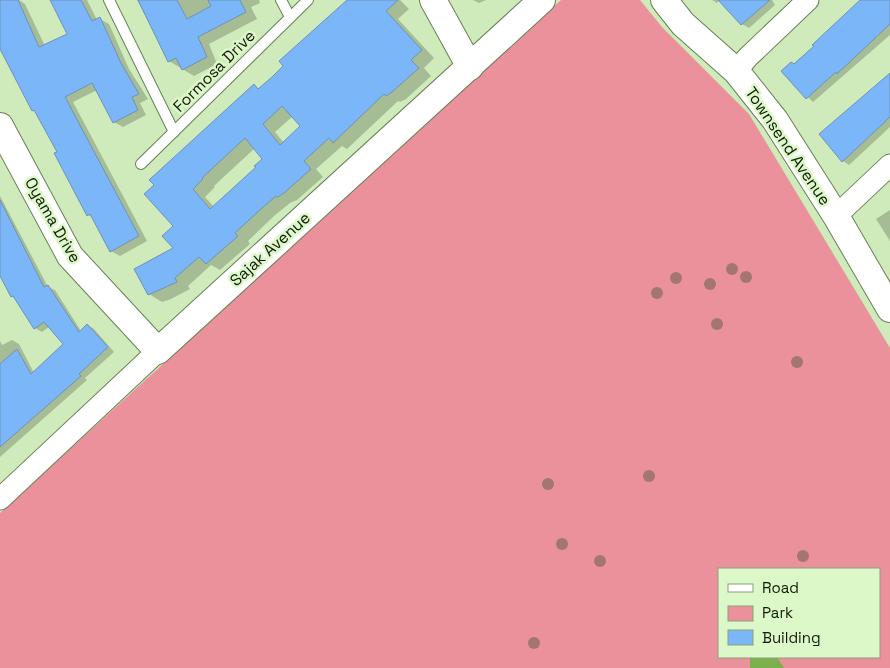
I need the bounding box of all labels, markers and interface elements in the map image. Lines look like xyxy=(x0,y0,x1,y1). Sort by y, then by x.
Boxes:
street label: Formosa Drive xyxy=(168,25,260,117)
street label: Townsend Avenue xyxy=(741,83,835,209)
street label: Oyama Drive xyxy=(20,174,86,266)
street label: Sajak Avenue xyxy=(225,207,315,291)
legend xyxy=(718,568,880,658)
text: Road xyxy=(762,578,799,597)
text: Park xyxy=(762,603,793,622)
text: Building xyxy=(762,628,821,647)

